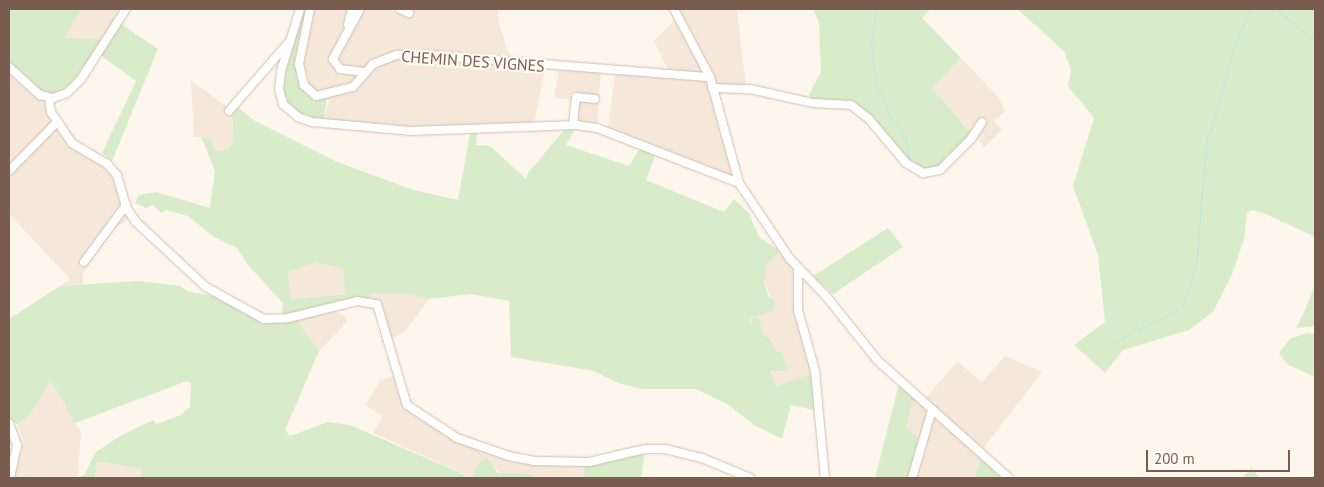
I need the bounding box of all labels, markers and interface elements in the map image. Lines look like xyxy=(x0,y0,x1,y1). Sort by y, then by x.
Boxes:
street label: CHEMIN DES VIGNES xyxy=(401,46,545,76)
scale bar xyxy=(1149,440,1293,472)
text: 200 m xyxy=(1154,449,1195,468)

